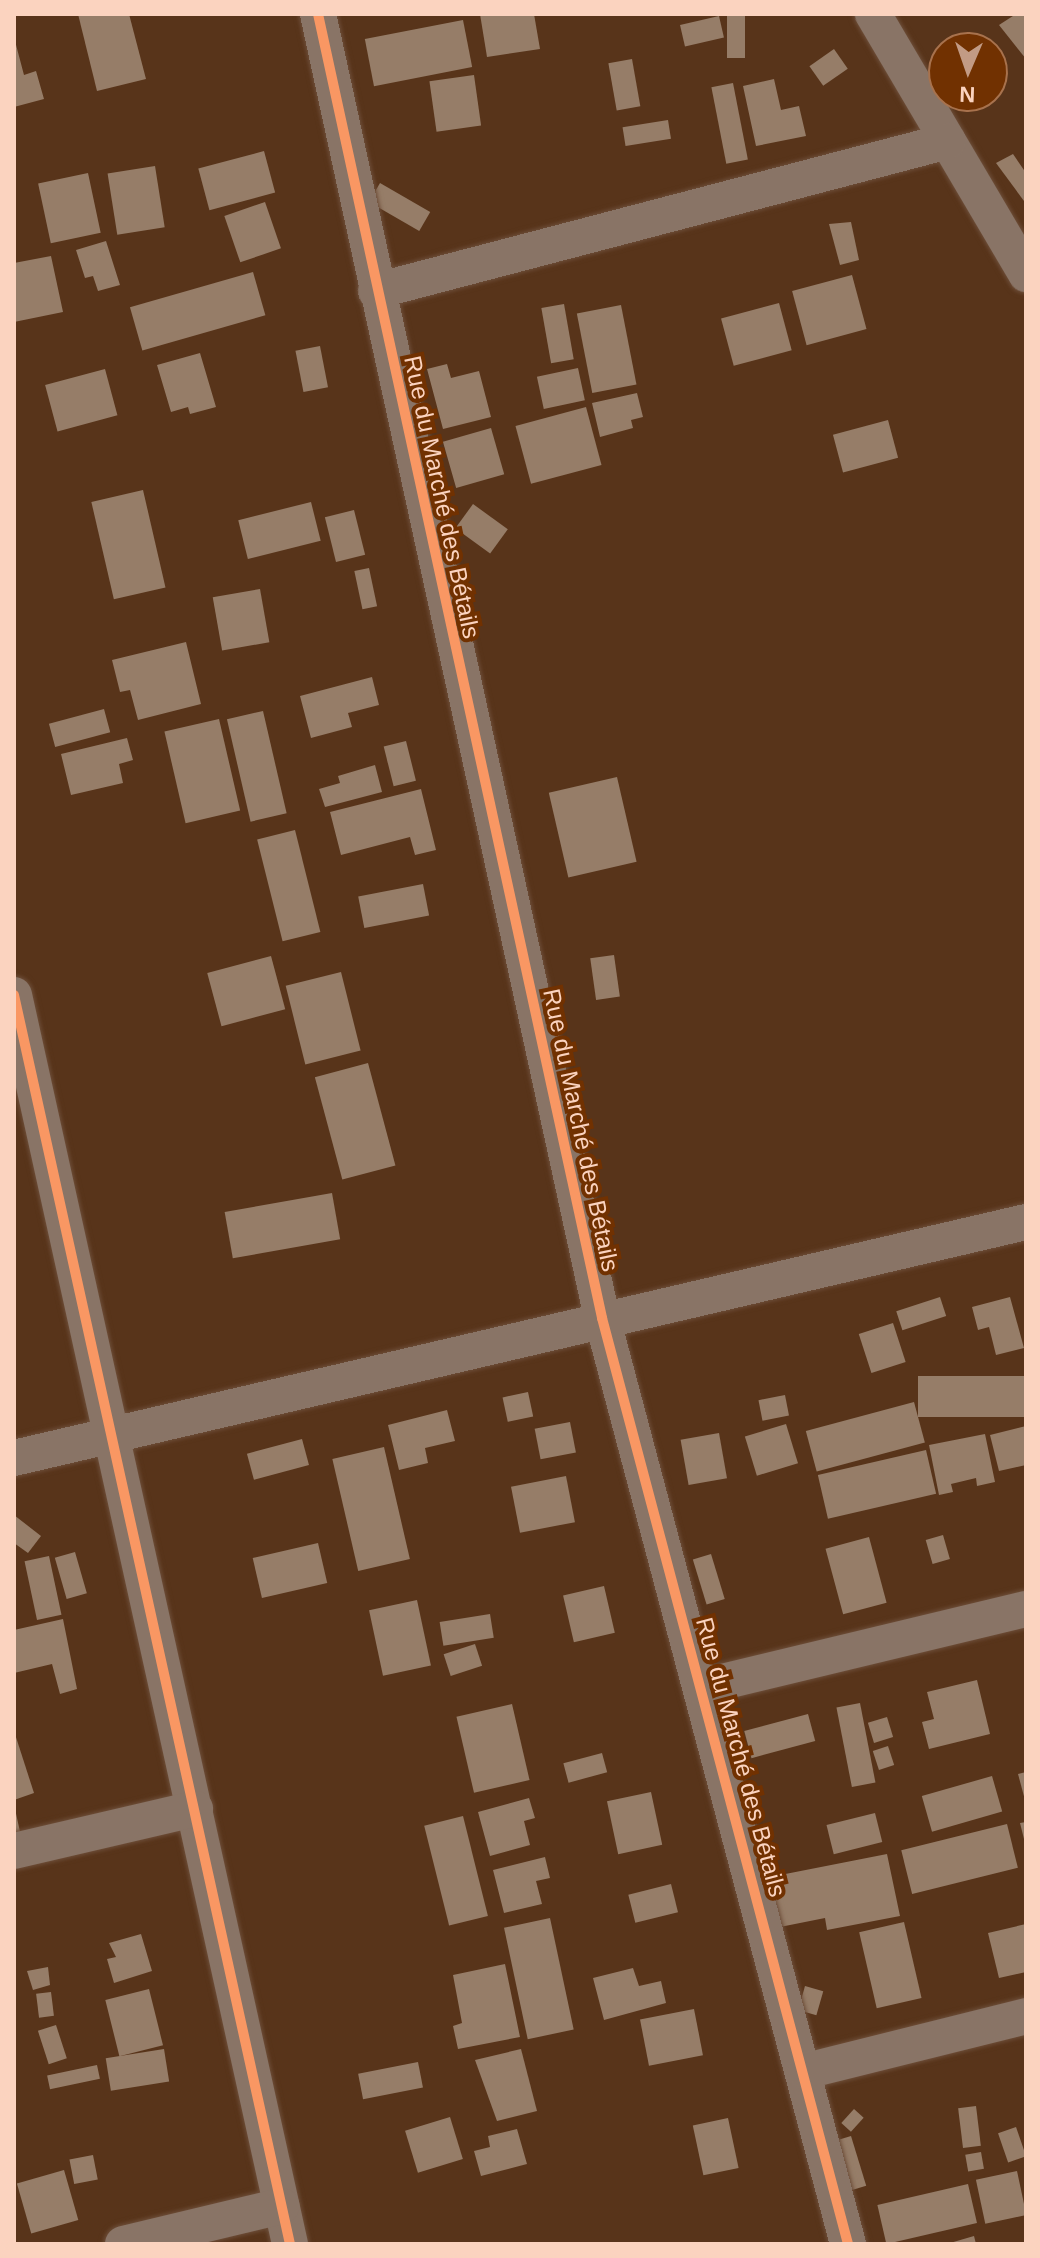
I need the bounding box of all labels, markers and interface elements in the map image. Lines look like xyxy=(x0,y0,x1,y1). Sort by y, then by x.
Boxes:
north arrow xyxy=(928,32,1008,112)
text: N xyxy=(959,82,976,107)
street label: Rue du Marché des Bétails xyxy=(398,353,486,641)
street label: Rue du Marché des Bétails xyxy=(537,986,625,1274)
street label: Rue du Marché des Bétails xyxy=(690,1614,792,1900)

